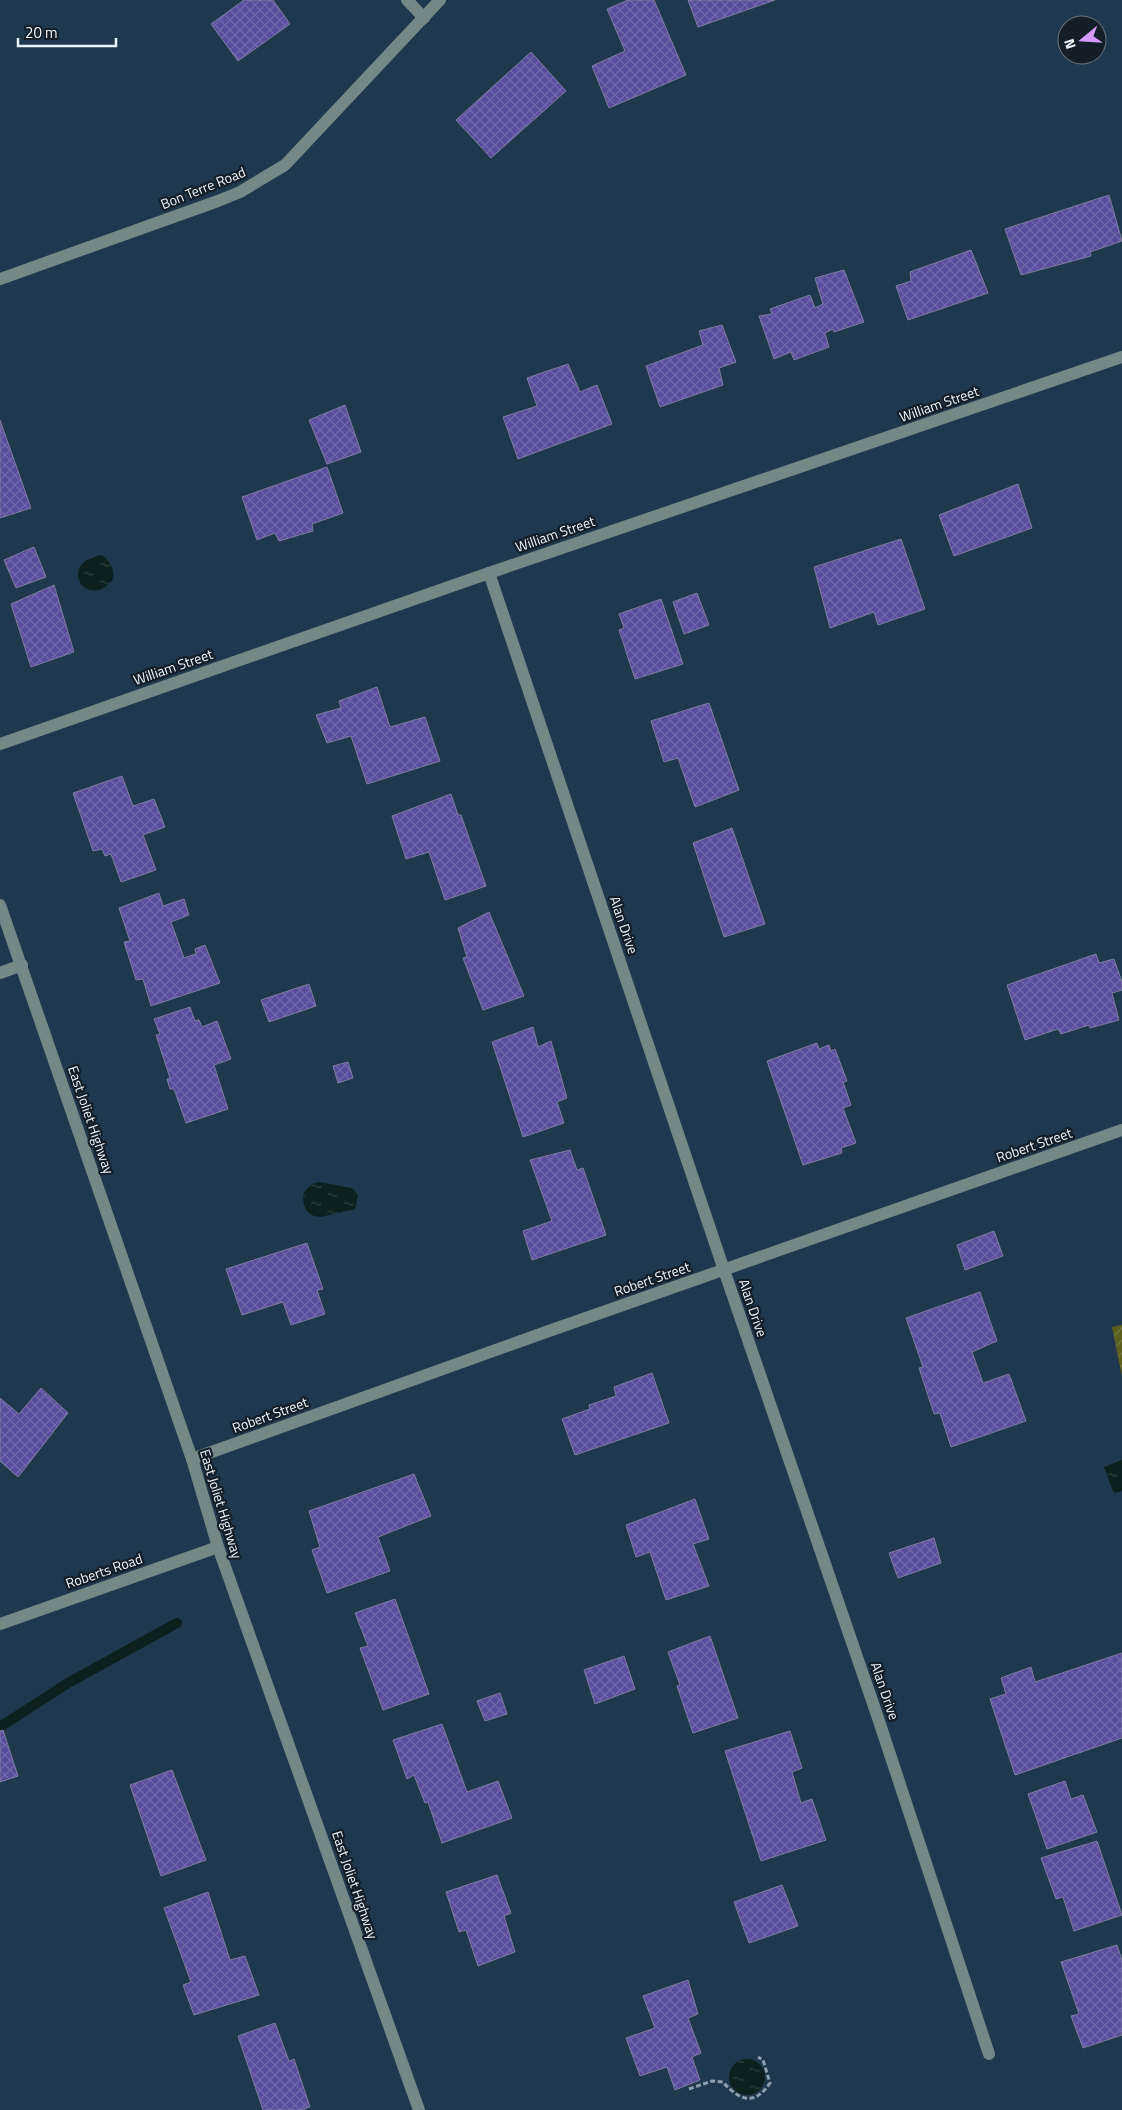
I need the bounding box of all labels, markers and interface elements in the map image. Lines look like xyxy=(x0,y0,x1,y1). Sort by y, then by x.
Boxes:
scale bar xyxy=(18,15,115,47)
north arrow xyxy=(1057,15,1107,65)
text: 20 m xyxy=(25,21,58,44)
text: N xyxy=(1058,36,1081,52)
street label: Bon Terre Road xyxy=(157,161,248,214)
street label: William Street xyxy=(896,380,982,427)
street label: William Street xyxy=(512,510,598,557)
street label: William Street xyxy=(130,643,216,690)
street label: Alan Drive xyxy=(605,893,644,957)
street label: East Joliet Highway xyxy=(63,1063,120,1177)
street label: Robert Street xyxy=(993,1122,1075,1167)
street label: Robert Street xyxy=(611,1256,693,1301)
street label: Alan Drive xyxy=(734,1276,773,1340)
street label: Robert Street xyxy=(229,1391,311,1438)
street label: East Joliet Highway xyxy=(195,1447,248,1561)
street label: Roberts Road xyxy=(63,1548,145,1593)
street label: Alan Drive xyxy=(866,1659,905,1723)
street label: East Joliet Highway xyxy=(327,1828,384,1942)

